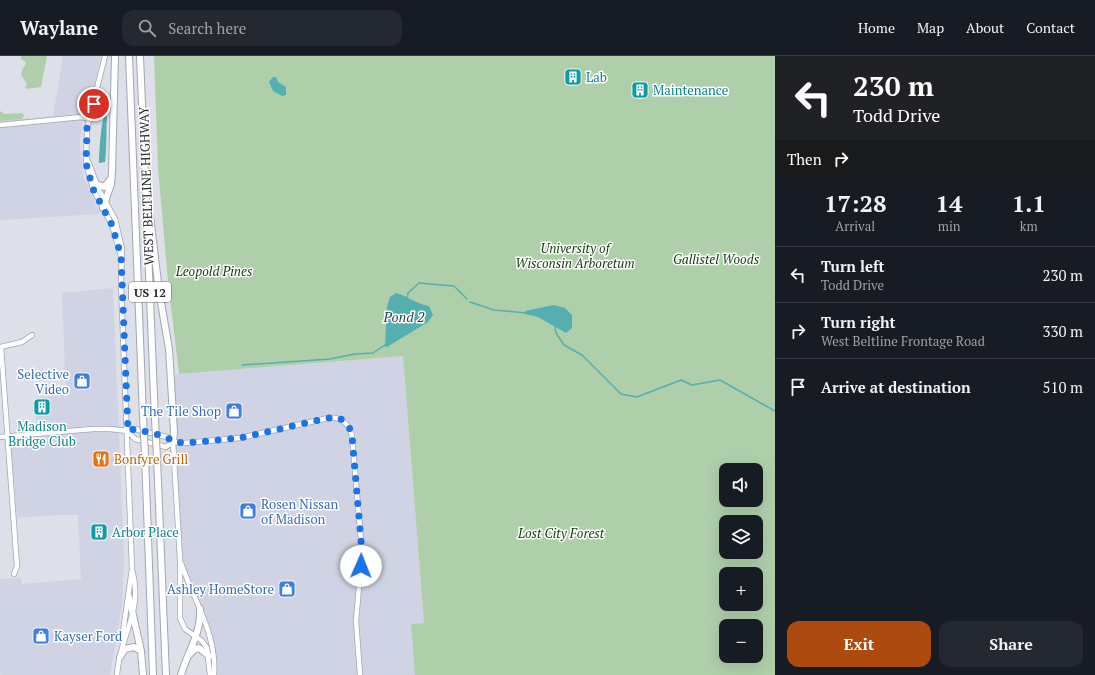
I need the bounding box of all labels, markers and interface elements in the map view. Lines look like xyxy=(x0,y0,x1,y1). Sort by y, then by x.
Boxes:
search box xyxy=(122,10,402,46)
text: Waylane xyxy=(20,15,98,40)
icon: search xyxy=(136,17,158,39)
text: Search here xyxy=(168,18,246,38)
text: Home xyxy=(858,18,895,37)
text: Map xyxy=(917,18,944,37)
text: About xyxy=(966,18,1004,37)
text: Contact xyxy=(1026,18,1075,37)
building icon: Lab xyxy=(563,67,583,87)
text: 230 m xyxy=(853,67,934,104)
place label: Lab xyxy=(586,68,607,86)
icon: left xyxy=(787,72,839,124)
building icon: Maintenance xyxy=(630,80,650,100)
place label: Maintenance xyxy=(653,81,728,99)
pin xyxy=(77,87,111,121)
icon: arrive xyxy=(83,93,105,115)
text: Todd Drive xyxy=(853,103,940,127)
street label: WEST BELTLINE HIGHWAY xyxy=(134,106,158,266)
icon: right xyxy=(830,148,852,170)
text: Then xyxy=(787,149,822,169)
text: 17:28 xyxy=(824,187,887,219)
text: 14 xyxy=(936,187,963,219)
text: 1.1 xyxy=(1012,187,1046,219)
text: Arrival xyxy=(835,217,875,235)
text: min xyxy=(938,217,961,235)
text: km xyxy=(1020,217,1038,235)
park label: University of Wisconsin Arboretum xyxy=(515,239,635,272)
park label: Gallistel Woods xyxy=(673,250,760,268)
text: Turn left xyxy=(821,256,885,276)
park label: Leopold Pines xyxy=(175,262,253,280)
icon: left xyxy=(787,264,809,286)
text: 230 m xyxy=(1042,265,1083,285)
text: Todd Drive xyxy=(821,276,884,294)
road number: US 12 xyxy=(129,282,171,302)
water label: Pond 2 xyxy=(382,307,425,326)
text: Turn right xyxy=(821,312,896,332)
icon: right xyxy=(787,320,809,342)
text: 330 m xyxy=(1042,321,1083,341)
text: West Beltline Frontage Road xyxy=(821,332,985,350)
place label: Selective Video xyxy=(17,365,69,398)
shop icon: Selective Video xyxy=(72,371,92,391)
icon: arrive xyxy=(787,376,809,398)
text: Arrive at destination xyxy=(821,377,971,397)
text: 510 m xyxy=(1042,377,1083,397)
building icon: Madison Bridge Club xyxy=(32,397,52,417)
shop icon: The Tile Shop xyxy=(224,401,244,421)
place label: The Tile Shop xyxy=(141,402,221,420)
place label: Madison Bridge Club xyxy=(8,417,76,450)
restaurant icon: Bonfyre Grill xyxy=(91,449,111,469)
place label: Bonfyre Grill xyxy=(114,450,188,468)
map controls xyxy=(719,463,763,663)
button: sound xyxy=(719,463,763,507)
place label: Rosen Nissan of Madison xyxy=(261,495,339,528)
shop icon: Rosen Nissan of Madison xyxy=(238,501,258,521)
button: layers xyxy=(719,515,763,559)
building icon: Arbor Place xyxy=(89,522,109,542)
place label: Arbor Place xyxy=(112,523,179,541)
park label: Lost City Forest xyxy=(517,524,605,542)
position arrow xyxy=(340,545,382,587)
button: + xyxy=(719,567,763,611)
shop icon: Ashley HomeStore xyxy=(277,579,297,599)
place label: Ashley HomeStore xyxy=(167,580,274,598)
button: − xyxy=(719,619,763,663)
button: Exit xyxy=(787,621,931,667)
button: Share xyxy=(939,621,1083,667)
shop icon: Kayser Ford xyxy=(31,626,51,646)
place label: Kayser Ford xyxy=(54,627,122,645)

